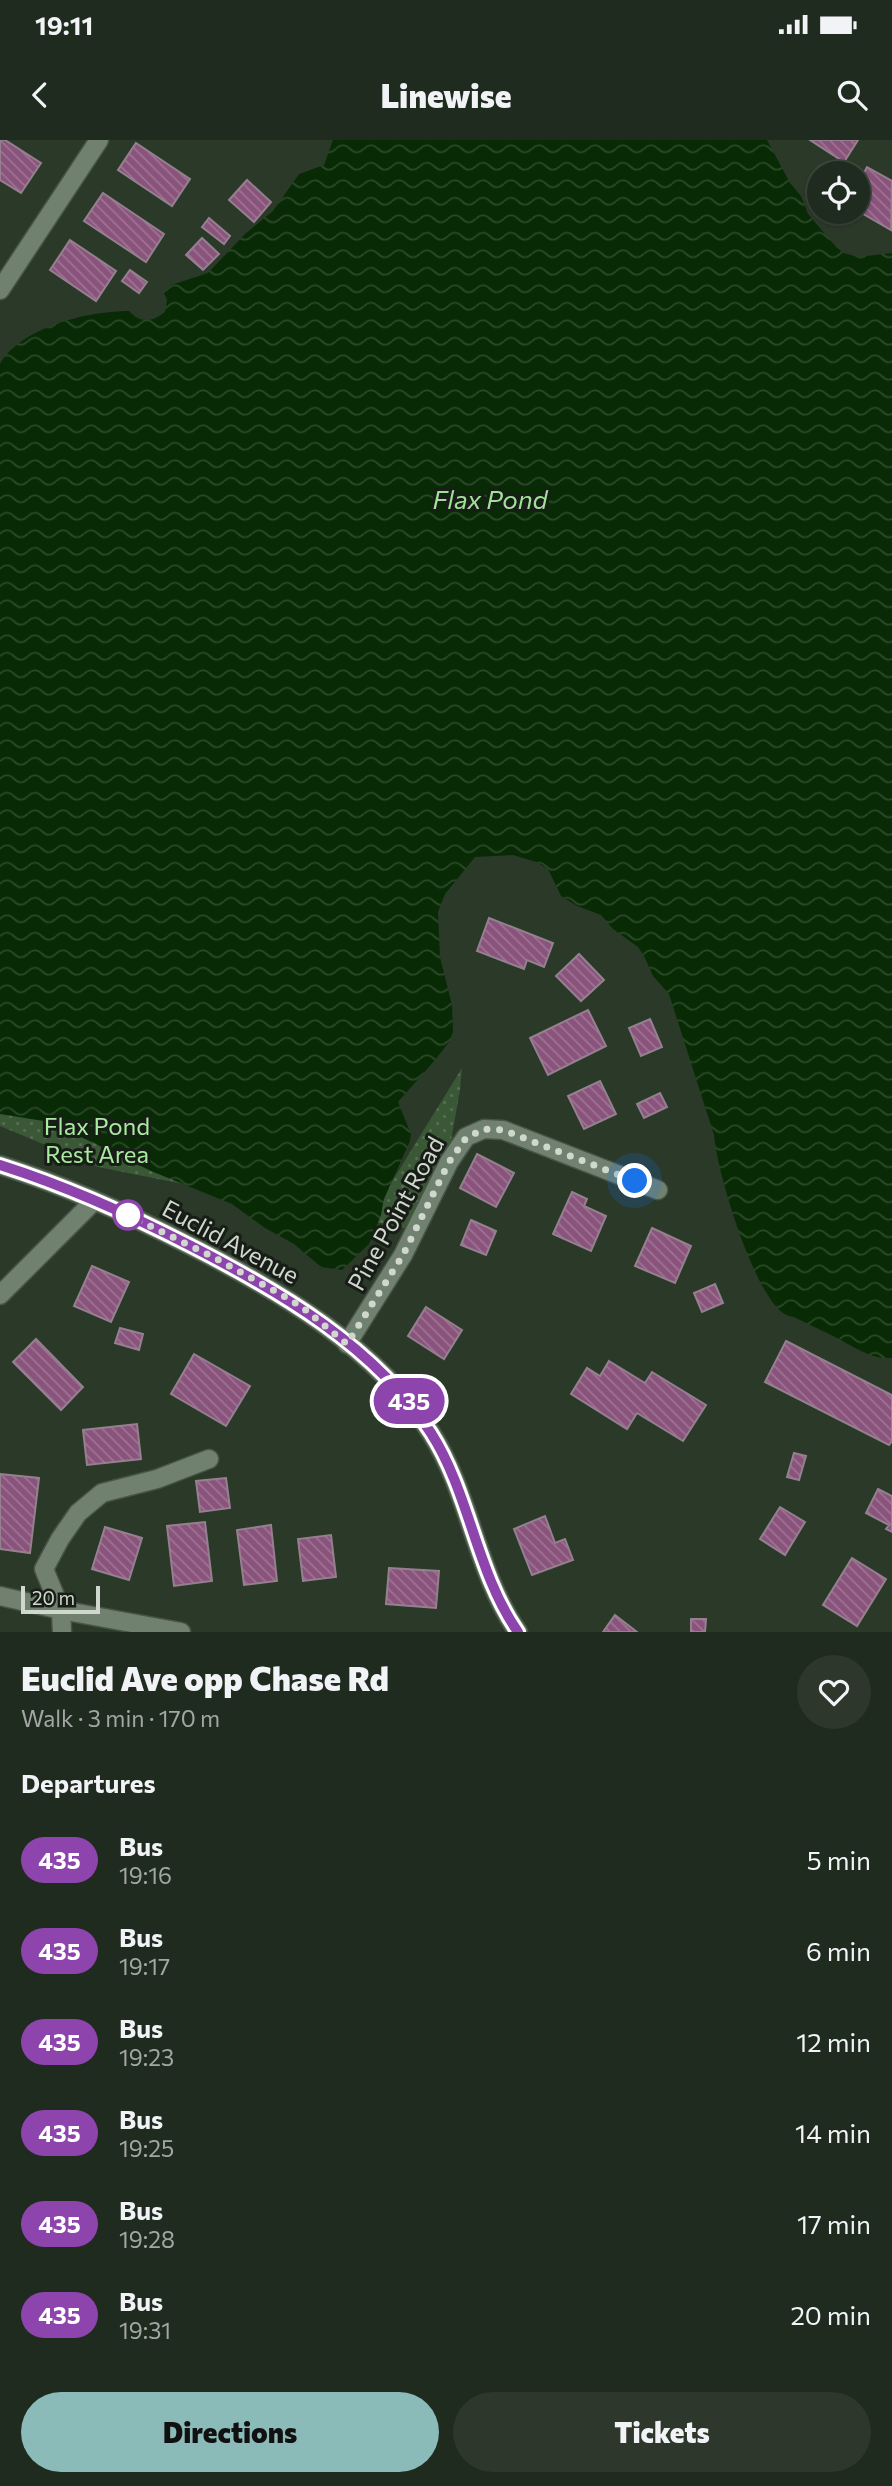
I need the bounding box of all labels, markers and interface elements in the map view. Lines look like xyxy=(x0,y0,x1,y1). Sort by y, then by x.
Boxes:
text: 19:11 xyxy=(35,9,93,40)
text: Linewise xyxy=(380,75,512,115)
icon: back xyxy=(21,76,59,114)
icon: search xyxy=(833,76,871,114)
map controls xyxy=(807,161,870,224)
button: locate xyxy=(807,161,870,224)
water label: Flax Pond xyxy=(432,483,549,514)
park label: Flax Pond Rest Area xyxy=(44,1111,150,1168)
street label: Pine Point Road xyxy=(341,1131,449,1295)
your location xyxy=(617,1163,652,1198)
street label: Euclid Avenue xyxy=(158,1193,304,1289)
unlabelled marker xyxy=(113,1200,143,1230)
line badge: 435 xyxy=(369,1378,449,1424)
text: 435 xyxy=(388,1386,430,1415)
scale bar xyxy=(21,1583,100,1615)
text: 20 m xyxy=(32,1586,75,1609)
button: heart xyxy=(797,1655,871,1729)
text: Euclid Ave opp Chase Rd xyxy=(21,1657,389,1698)
text: Walk · 3 min · 170 m xyxy=(21,1704,220,1732)
text: Departures xyxy=(21,1767,156,1798)
text: Bus xyxy=(119,1830,163,1861)
text: 5 min xyxy=(807,1844,871,1875)
text: 435 xyxy=(38,1845,81,1874)
text: 19:16 xyxy=(119,1861,172,1889)
text: Bus xyxy=(119,1921,163,1952)
text: 6 min xyxy=(806,1935,871,1966)
text: 435 xyxy=(38,1936,81,1965)
text: 19:17 xyxy=(119,1952,170,1980)
text: Bus xyxy=(119,2012,163,2043)
text: 12 min xyxy=(796,2026,871,2057)
text: 435 xyxy=(38,2027,81,2056)
text: 19:23 xyxy=(119,2043,174,2071)
text: Bus xyxy=(119,2103,163,2134)
text: 14 min xyxy=(795,2117,871,2148)
text: 435 xyxy=(38,2118,81,2147)
text: 19:25 xyxy=(119,2134,174,2162)
text: Bus xyxy=(119,2194,163,2225)
text: 17 min xyxy=(797,2208,871,2239)
text: 435 xyxy=(38,2209,81,2238)
text: 19:28 xyxy=(119,2225,175,2253)
text: Bus xyxy=(119,2285,163,2316)
text: 20 min xyxy=(790,2299,871,2330)
text: 435 xyxy=(38,2300,81,2329)
text: 19:31 xyxy=(119,2316,171,2344)
button: Directions xyxy=(21,2392,439,2472)
button: Tickets xyxy=(453,2392,871,2472)

